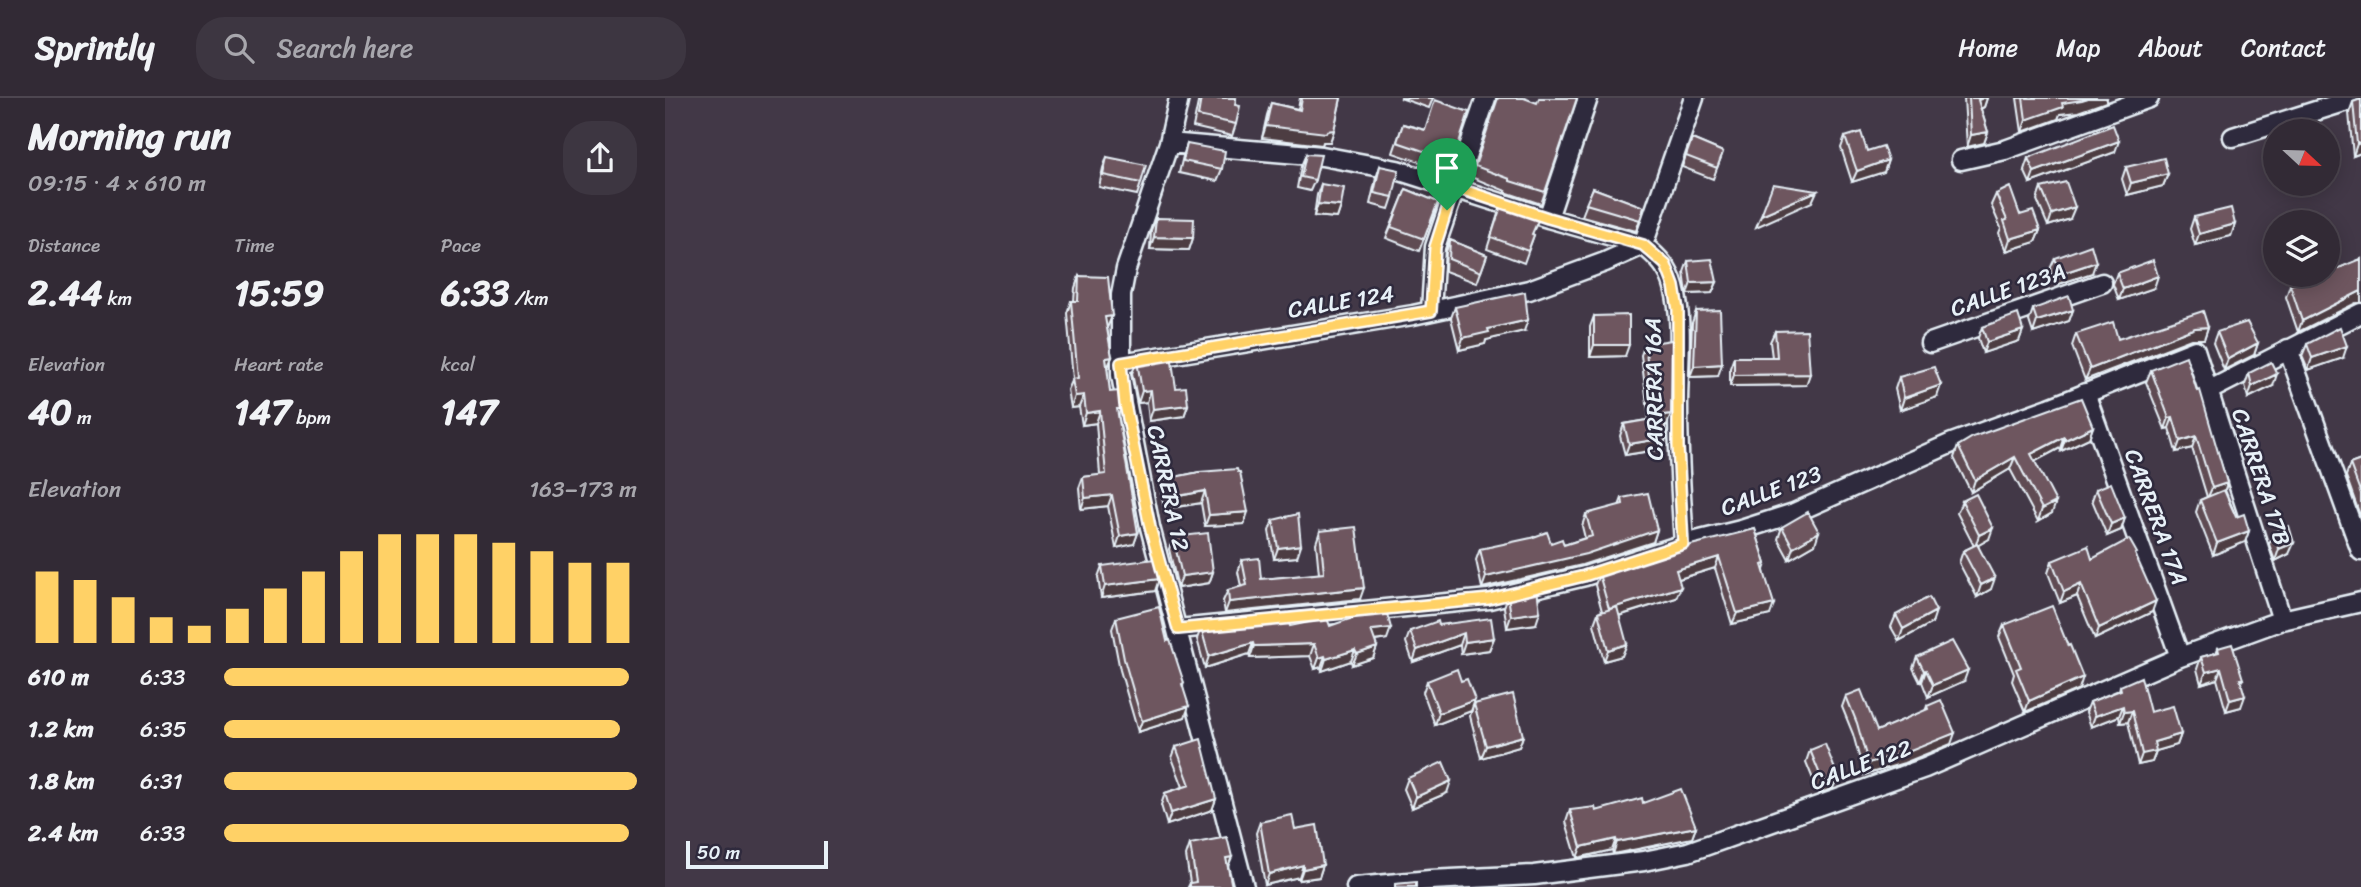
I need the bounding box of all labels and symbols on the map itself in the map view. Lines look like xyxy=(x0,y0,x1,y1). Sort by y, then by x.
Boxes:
north arrow xyxy=(2263,119,2340,196)
pin xyxy=(1417,138,1477,210)
street label: CALLE 123A xyxy=(1945,251,2071,329)
street label: CALLE 124 xyxy=(1285,273,1397,331)
street label: CARRERA 16A xyxy=(1632,317,1676,461)
street label: CARRERA 17B xyxy=(2219,403,2303,551)
street label: CARRERA 12 xyxy=(1135,421,1201,555)
street label: CARRERA 17A xyxy=(2112,443,2200,591)
street label: CALLE 123 xyxy=(1715,454,1828,528)
street label: CALLE 122 xyxy=(1804,728,1918,802)
scale bar xyxy=(686,838,828,870)

